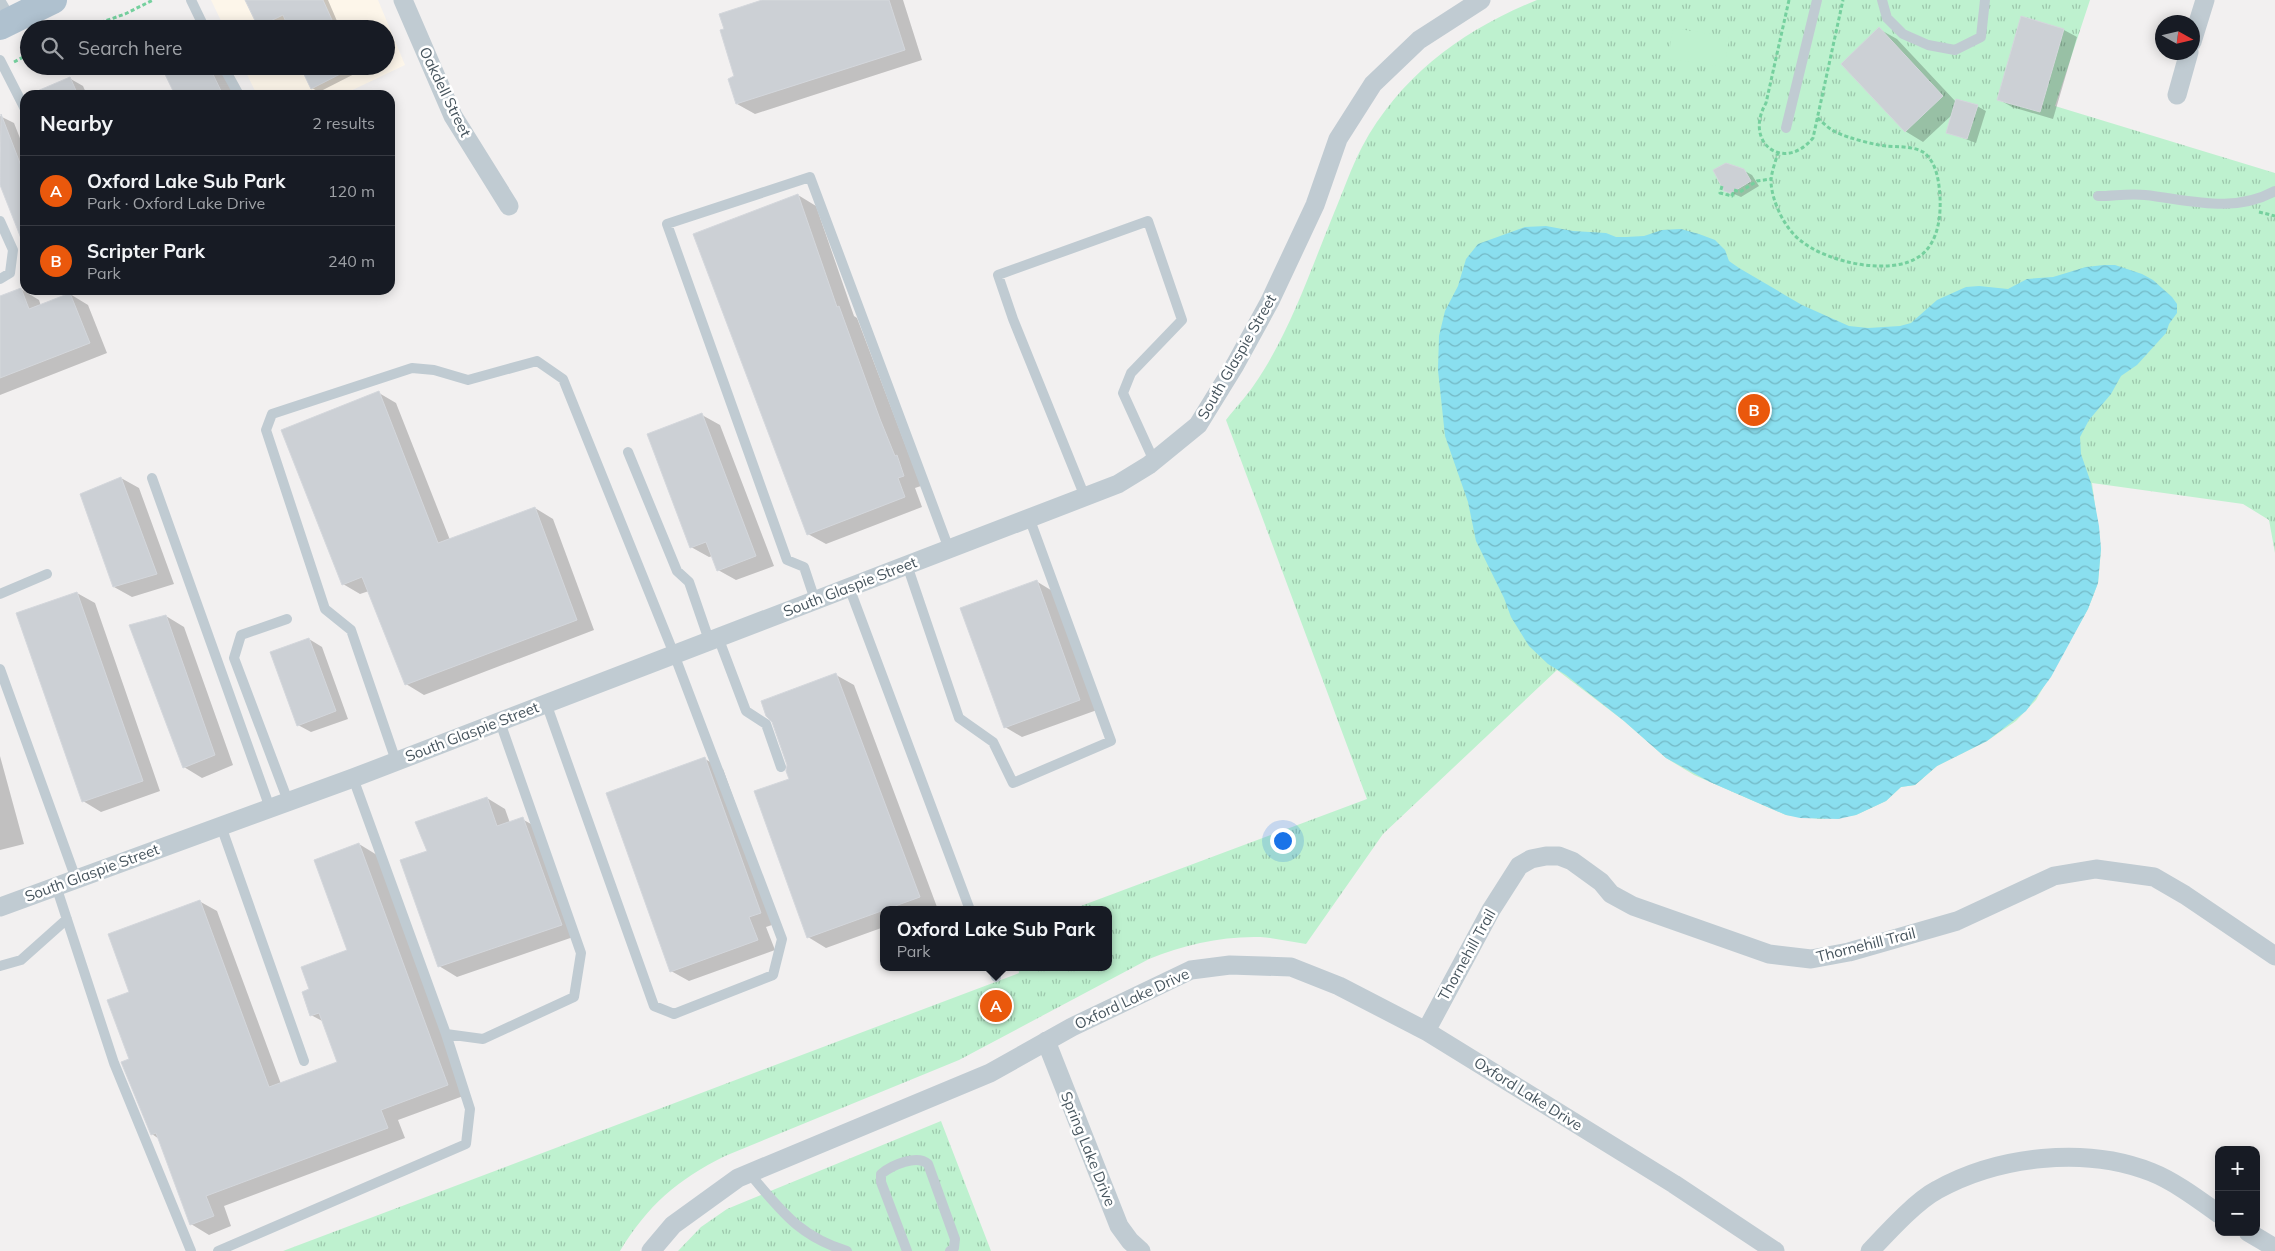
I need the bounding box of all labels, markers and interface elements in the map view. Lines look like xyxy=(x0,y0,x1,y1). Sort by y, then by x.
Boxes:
north arrow xyxy=(2155,15,2200,60)
search box xyxy=(20,20,395,75)
icon: search xyxy=(38,34,66,62)
text: Search here xyxy=(78,36,182,60)
street label: Oakdell Street xyxy=(415,44,475,140)
text: Nearby xyxy=(40,110,113,136)
text: 2 results xyxy=(312,113,375,133)
text: Oxford Lake Sub Park xyxy=(87,169,286,193)
text: A xyxy=(50,181,62,201)
text: 120 m xyxy=(328,181,375,201)
text: Park · Oxford Lake Drive xyxy=(87,193,265,213)
text: Scripter Park xyxy=(87,239,205,263)
text: B xyxy=(50,251,62,271)
text: 240 m xyxy=(328,251,375,271)
text: Park xyxy=(87,263,121,283)
street label: South Glaspie Street xyxy=(1193,291,1280,423)
pin: B xyxy=(1738,391,1770,429)
street label: South Glaspie Street xyxy=(780,552,919,621)
street label: South Glaspie Street xyxy=(402,697,541,766)
your location xyxy=(1270,828,1296,854)
street label: South Glaspie Street xyxy=(22,839,162,906)
popup xyxy=(880,906,1112,971)
street label: Thornehill Trail xyxy=(1434,906,1500,1004)
text: Oxford Lake Sub Park xyxy=(897,917,1095,941)
street label: Thornehill Trail xyxy=(1814,923,1917,966)
text: Park xyxy=(897,941,930,961)
street label: Oxford Lake Drive xyxy=(1071,964,1192,1033)
pin: A xyxy=(980,987,1012,1025)
street label: Oxford Lake Drive xyxy=(1471,1053,1586,1135)
street label: Spring Lake Drive xyxy=(1057,1089,1120,1209)
map controls xyxy=(2215,1146,2260,1236)
button: + xyxy=(2215,1146,2260,1191)
button: − xyxy=(2215,1191,2260,1236)

